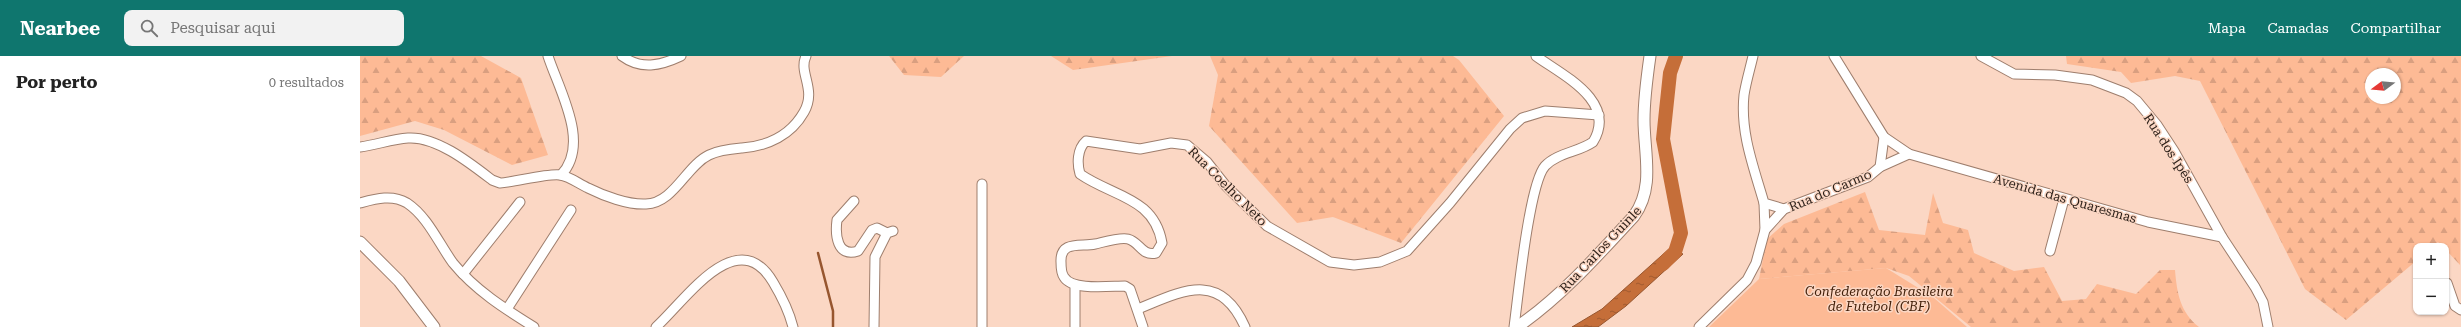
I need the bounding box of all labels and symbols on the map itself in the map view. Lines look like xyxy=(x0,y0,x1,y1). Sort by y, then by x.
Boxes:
north arrow xyxy=(2365,68,2401,104)
street label: Rua dos Ipês xyxy=(2141,111,2197,186)
street label: Rua Coelho Neto xyxy=(1185,144,1270,229)
street label: Rua do Carmo xyxy=(1787,166,1874,215)
street label: Avenida das Quaresmas xyxy=(1992,171,2138,226)
street label: Rua Carlos Guinle xyxy=(1557,203,1644,296)
park label: Confederação Brasileira de Futebol (CBF) xyxy=(1805,284,1953,314)

